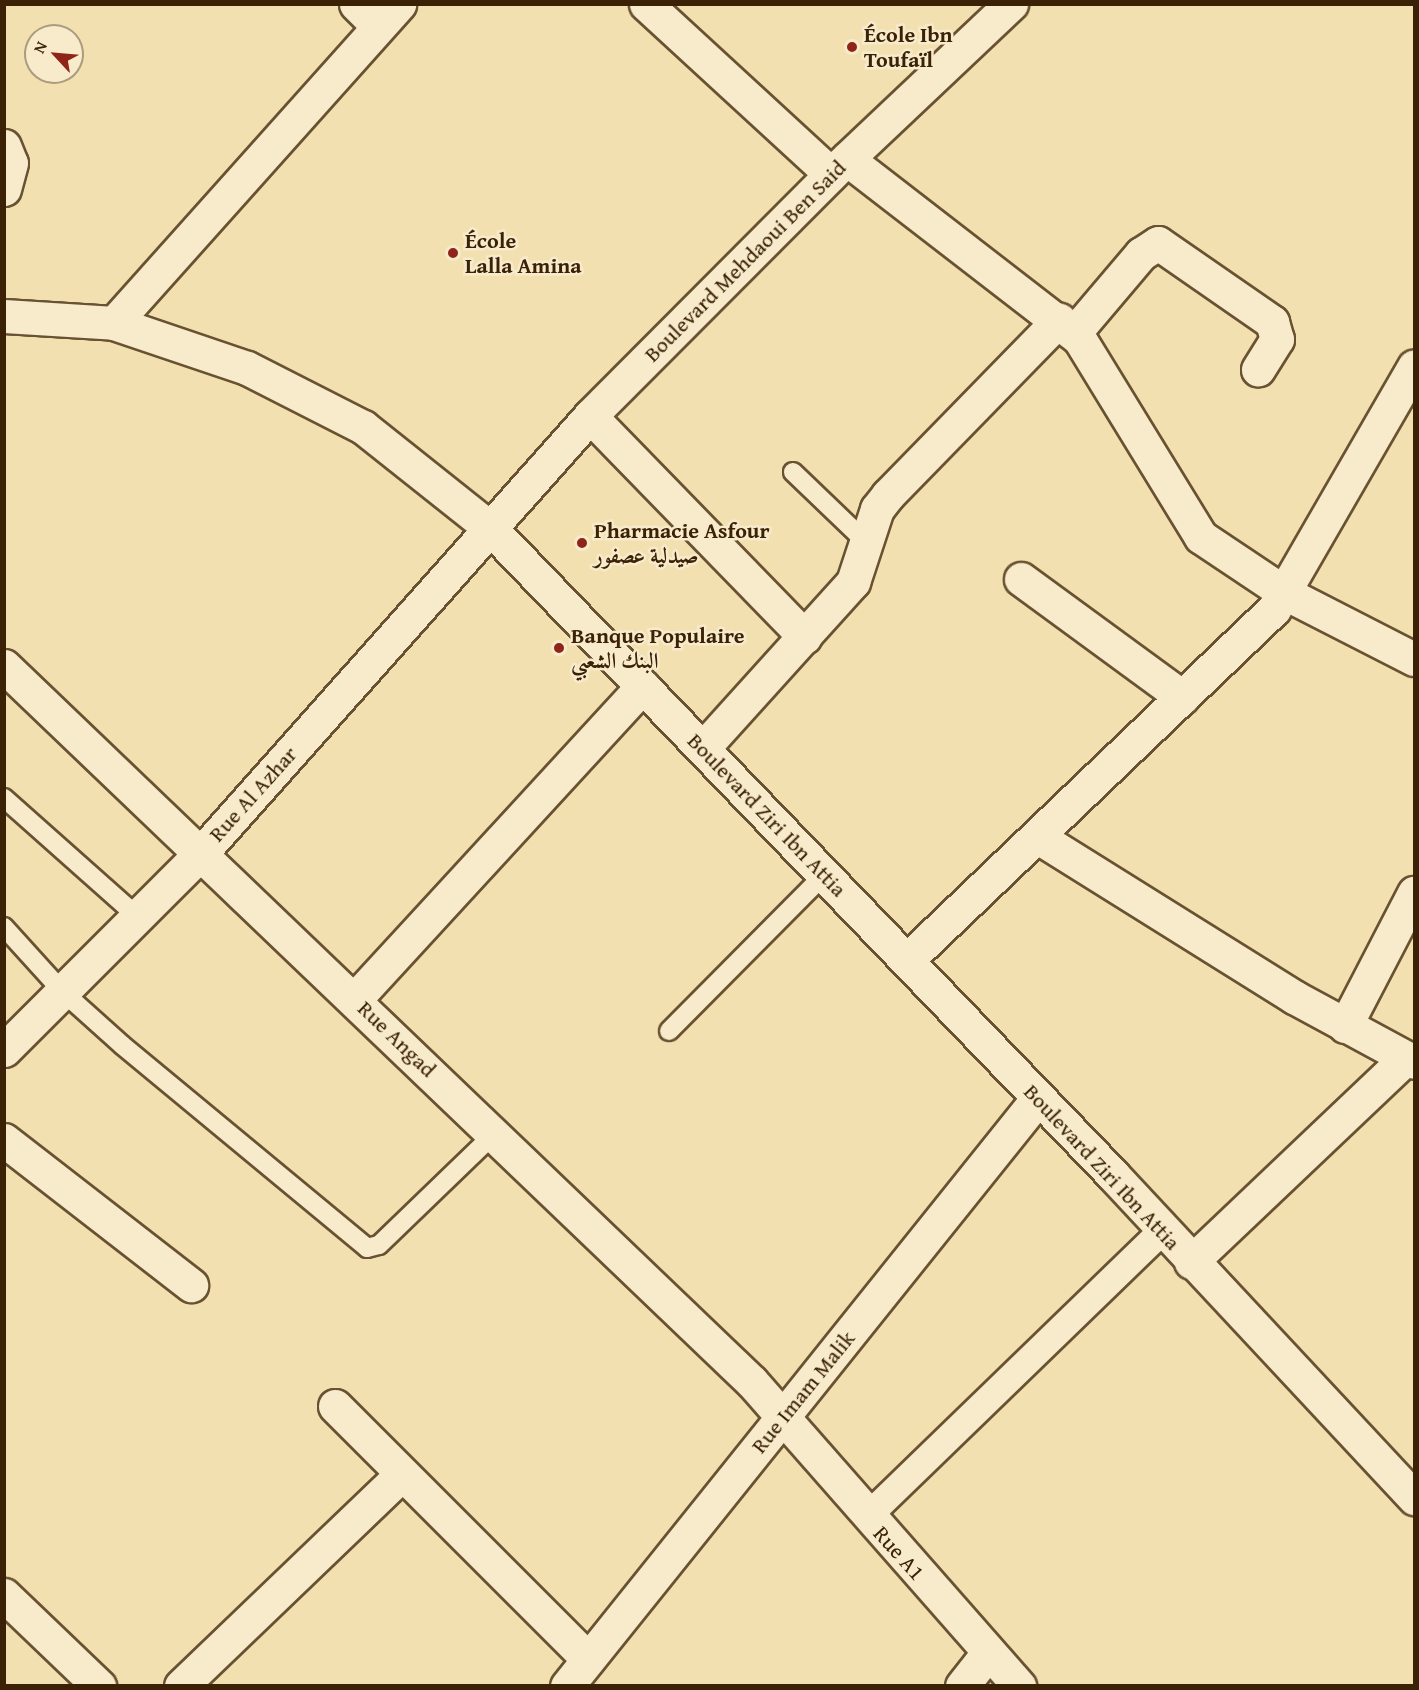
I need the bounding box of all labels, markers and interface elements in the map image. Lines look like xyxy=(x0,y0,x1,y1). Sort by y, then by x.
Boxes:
place label: École Ibn Toufaïl xyxy=(864,21,953,72)
north arrow xyxy=(24,24,84,84)
text: N xyxy=(26,37,53,57)
marker: École Ibn Toufaïl xyxy=(845,40,859,54)
street label: Boulevard Mehdaoui Ben Said xyxy=(639,155,851,367)
place label: École Lalla Amina xyxy=(465,227,581,278)
marker: École Lalla Amina xyxy=(446,246,460,260)
place label: Pharmacie Asfour صيدلية عصفور xyxy=(594,517,770,568)
marker: Pharmacie Asfour صيدلية عصفور xyxy=(575,536,589,550)
place label: Banque Populaire البنك الشعبي xyxy=(571,622,745,674)
marker: Banque Populaire البنك الشعبي xyxy=(552,641,566,655)
street label: Boulevard Ziri Ibn Attia xyxy=(682,728,852,902)
street label: Rue Al Azhar xyxy=(203,741,303,847)
street label: Rue Angad xyxy=(352,995,442,1083)
street label: Boulevard Ziri Ibn Attia xyxy=(1018,1079,1186,1255)
street label: Rue Imam Malik xyxy=(746,1326,860,1458)
street label: Rue A1 xyxy=(868,1521,930,1585)

